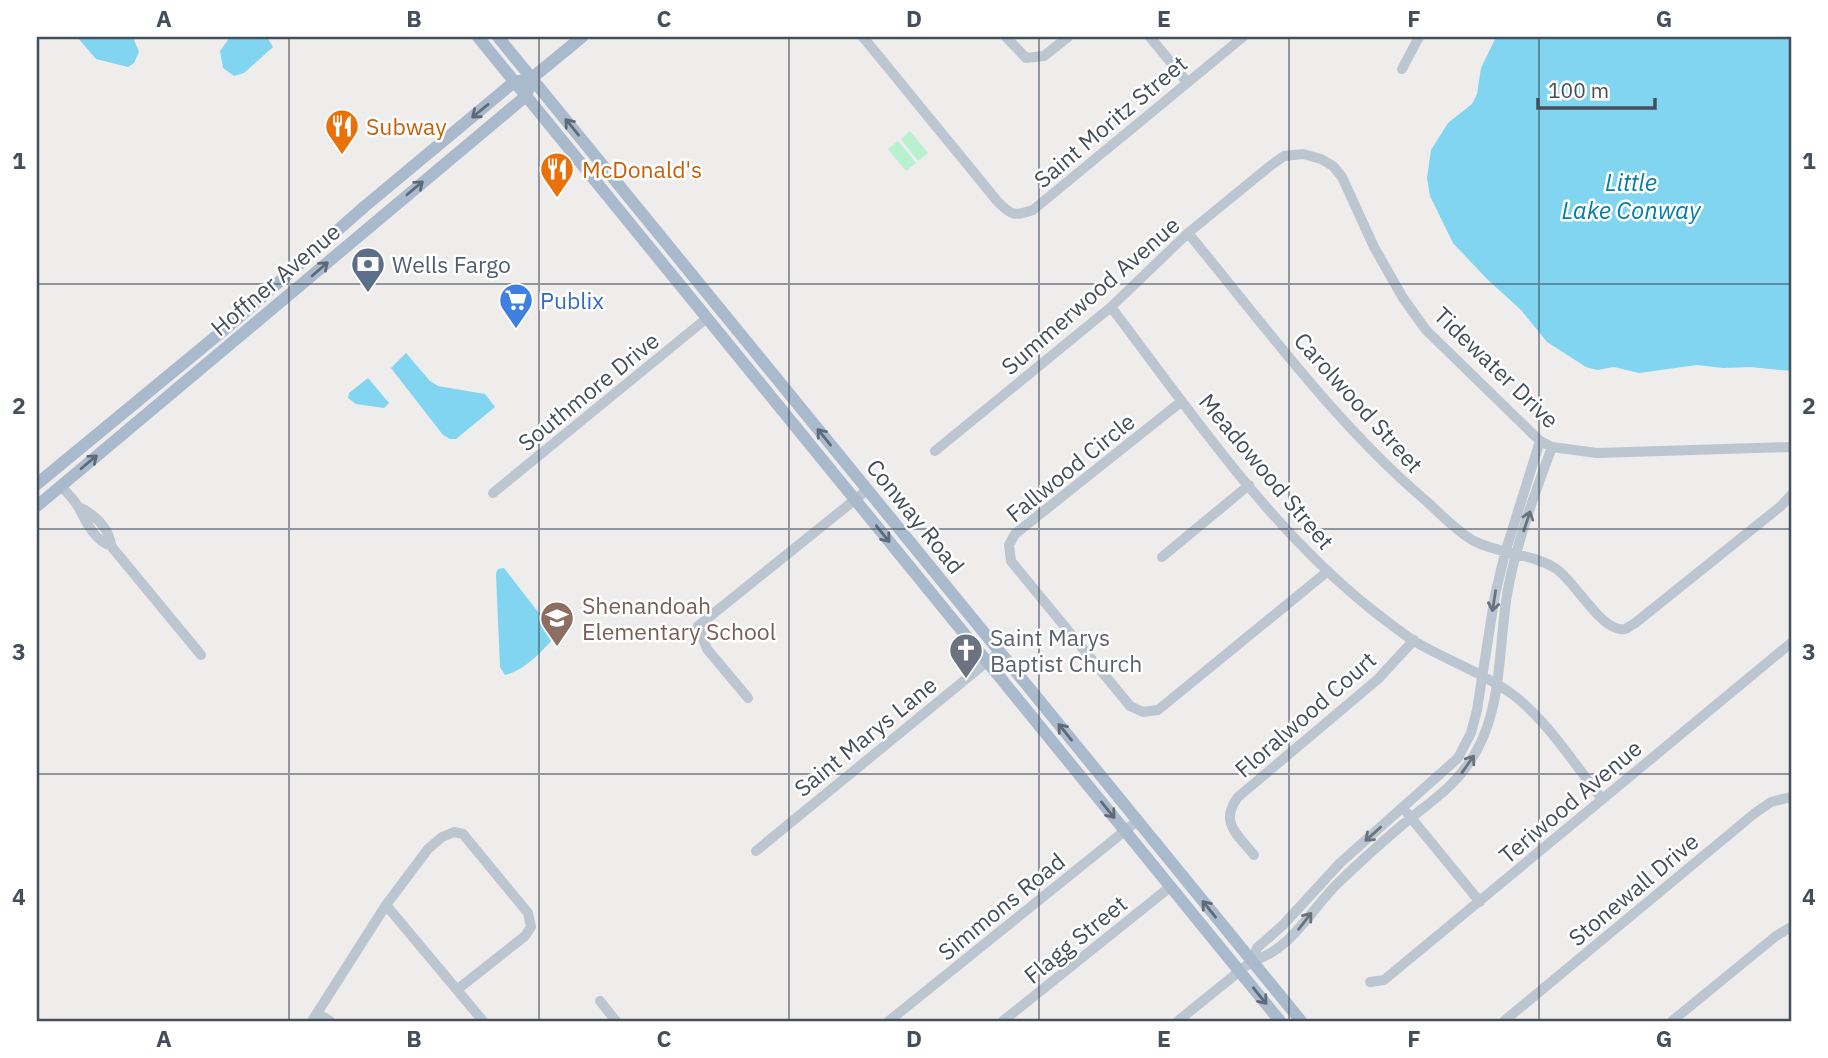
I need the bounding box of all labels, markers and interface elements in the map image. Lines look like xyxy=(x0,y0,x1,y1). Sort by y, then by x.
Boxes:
text: A xyxy=(156,3,172,33)
text: B xyxy=(406,3,422,33)
text: C xyxy=(657,3,672,33)
text: D xyxy=(906,3,922,33)
text: E xyxy=(1157,3,1171,33)
text: F xyxy=(1407,3,1421,33)
text: G xyxy=(1656,3,1672,33)
street label: Saint Moritz Street xyxy=(1027,48,1193,194)
scale bar xyxy=(1538,66,1655,110)
text: 100 m xyxy=(1548,76,1609,104)
one-way arrow xyxy=(472,103,490,119)
restaurant icon: Subway xyxy=(323,107,361,156)
place label: Subway xyxy=(366,111,447,141)
one-way arrow xyxy=(565,119,580,137)
text: 1 xyxy=(12,145,26,175)
text: 1 xyxy=(1802,145,1816,175)
restaurant icon: McDonald's xyxy=(538,150,576,199)
place label: McDonald's xyxy=(582,154,702,184)
water label: Little Lake Conway xyxy=(1561,166,1702,226)
one-way arrow xyxy=(405,180,423,196)
street label: Summerwood Avenue xyxy=(995,209,1185,381)
street label: Hoffner Avenue xyxy=(204,216,346,342)
bank icon: Wells Fargo xyxy=(349,245,387,294)
place label: Wells Fargo xyxy=(392,249,511,279)
one-way arrow xyxy=(310,261,328,277)
supermarket icon: Publix xyxy=(497,281,535,330)
place label: Publix xyxy=(540,285,604,315)
street label: Tidewater Drive xyxy=(1428,300,1566,434)
street label: Southmore Drive xyxy=(511,325,665,457)
street label: Carolwood Street xyxy=(1288,325,1430,479)
street label: Meadowood Street xyxy=(1193,387,1341,555)
text: 2 xyxy=(12,390,26,420)
text: 2 xyxy=(1802,390,1816,420)
street label: Fallwood Circle xyxy=(999,406,1141,528)
one-way arrow xyxy=(817,428,832,446)
street label: Conway Road xyxy=(860,452,972,580)
one-way arrow xyxy=(80,455,98,470)
one-way arrow xyxy=(1522,511,1534,533)
one-way arrow xyxy=(875,524,890,542)
one-way arrow xyxy=(1487,589,1500,612)
place label: Shenandoah Elementary School xyxy=(582,590,776,646)
school or university icon: Shenandoah Elementary School xyxy=(538,599,576,648)
place label: Saint Marys Baptist Church xyxy=(990,622,1142,678)
church icon: Saint Marys Baptist Church xyxy=(947,631,985,680)
text: 3 xyxy=(12,636,26,666)
text: 3 xyxy=(1802,636,1816,666)
street label: Floralwood Court xyxy=(1228,644,1382,784)
street label: Saint Marys Lane xyxy=(788,669,942,803)
one-way arrow xyxy=(1057,724,1073,742)
street label: Teriwood Avenue xyxy=(1492,733,1648,869)
one-way arrow xyxy=(1461,755,1475,774)
one-way arrow xyxy=(1100,801,1115,819)
one-way arrow xyxy=(1365,825,1382,842)
street label: Stonewall Drive xyxy=(1562,826,1704,952)
street label: Simmons Road xyxy=(931,846,1071,966)
text: 4 xyxy=(12,881,26,911)
text: 4 xyxy=(1802,881,1816,911)
street label: Flagg Street xyxy=(1017,888,1133,990)
one-way arrow xyxy=(1201,900,1216,918)
one-way arrow xyxy=(1297,912,1312,930)
one-way arrow xyxy=(1252,987,1268,1005)
text: A xyxy=(156,1023,172,1053)
text: B xyxy=(406,1023,422,1053)
text: C xyxy=(657,1023,672,1053)
text: D xyxy=(906,1023,922,1053)
text: E xyxy=(1157,1023,1171,1053)
text: F xyxy=(1407,1023,1421,1053)
text: G xyxy=(1656,1023,1672,1053)

